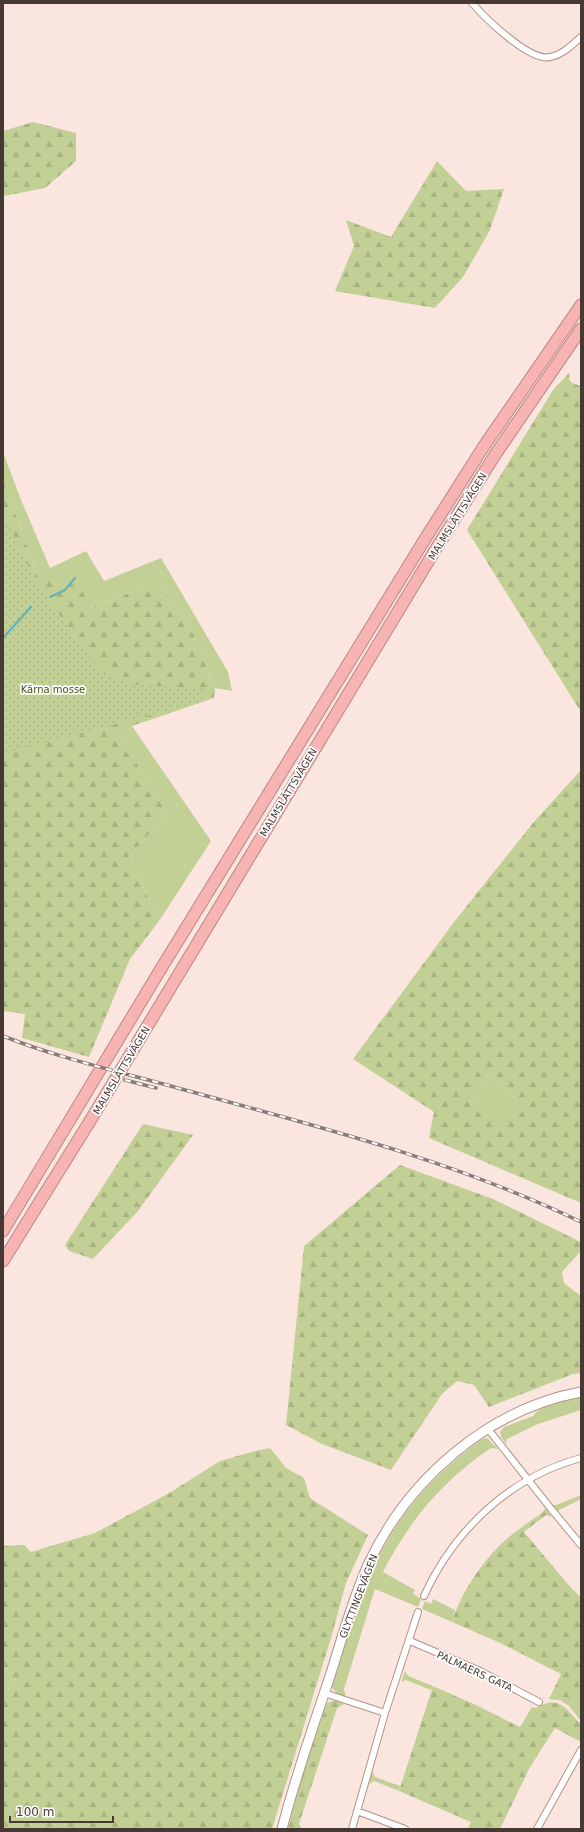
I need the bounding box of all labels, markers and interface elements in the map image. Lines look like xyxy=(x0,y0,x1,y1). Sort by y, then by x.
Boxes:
street label: MALMSLÄTTSVÄGEN xyxy=(425,470,489,562)
park label: Kärna mosse xyxy=(21,684,85,695)
street label: MALMSLÄTTSVÄGEN xyxy=(257,746,319,838)
street label: MALMSLÄTTSVÄGEN xyxy=(90,1024,152,1116)
street label: GLYTTINGEVÄGEN xyxy=(336,1552,380,1640)
street label: PALMAERS GATA xyxy=(435,1649,514,1694)
scale bar xyxy=(10,1798,113,1824)
text: 100 m xyxy=(16,1805,54,1819)

